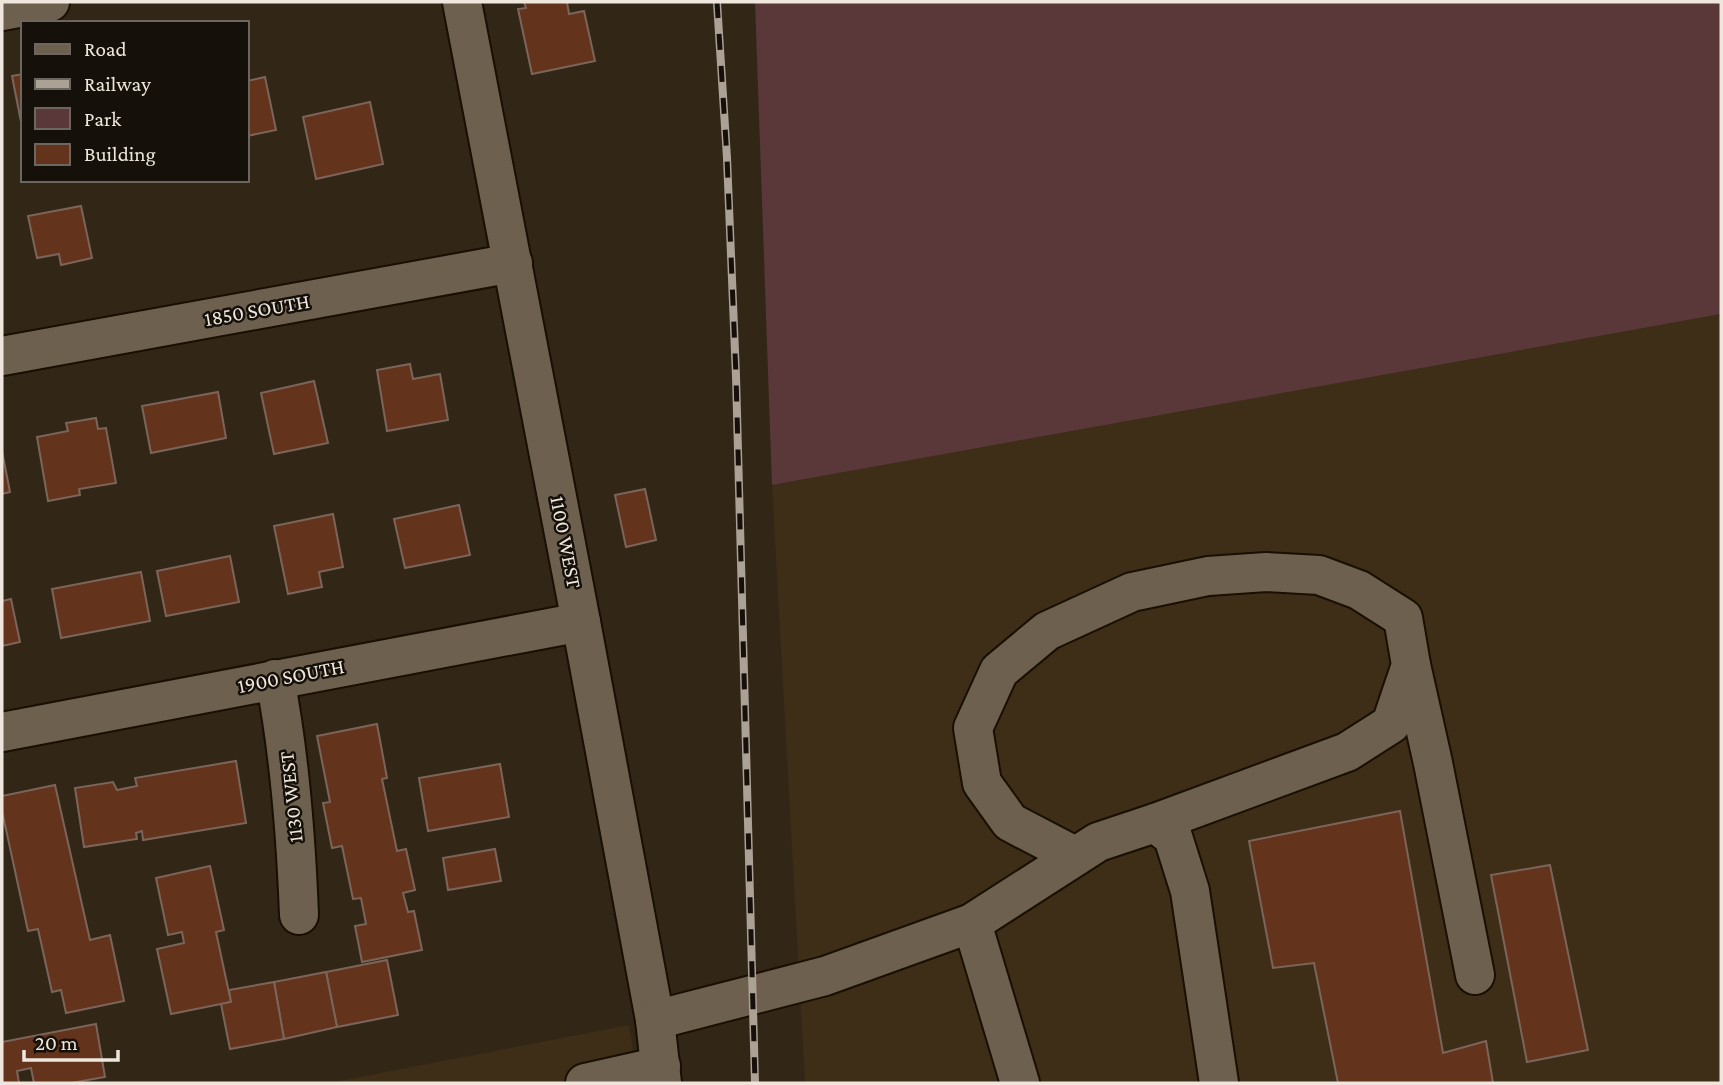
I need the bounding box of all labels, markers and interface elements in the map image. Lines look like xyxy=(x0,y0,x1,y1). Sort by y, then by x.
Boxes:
legend xyxy=(21,21,248,182)
text: Road xyxy=(84,37,127,61)
text: Railway xyxy=(84,72,151,96)
text: Park xyxy=(84,107,121,131)
text: Building xyxy=(84,142,156,166)
street label: 1850 SOUTH xyxy=(203,289,311,331)
street label: 1100 WEST xyxy=(545,494,587,591)
street label: 1900 SOUTH xyxy=(236,654,346,698)
street label: 1130 WEST xyxy=(274,750,308,844)
scale bar xyxy=(24,1018,119,1062)
text: 20 m xyxy=(35,1031,78,1055)

